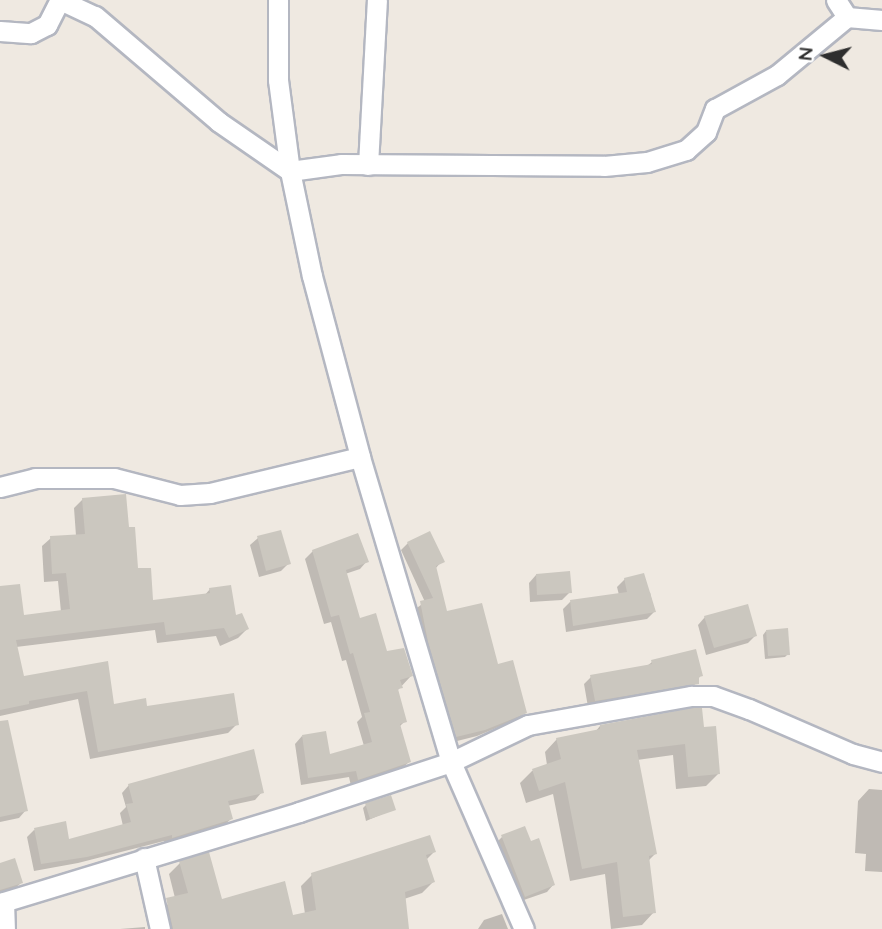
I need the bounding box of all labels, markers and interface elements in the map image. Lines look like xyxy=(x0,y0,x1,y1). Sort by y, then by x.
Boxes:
north arrow xyxy=(791,21,861,91)
text: N xyxy=(792,46,818,62)

